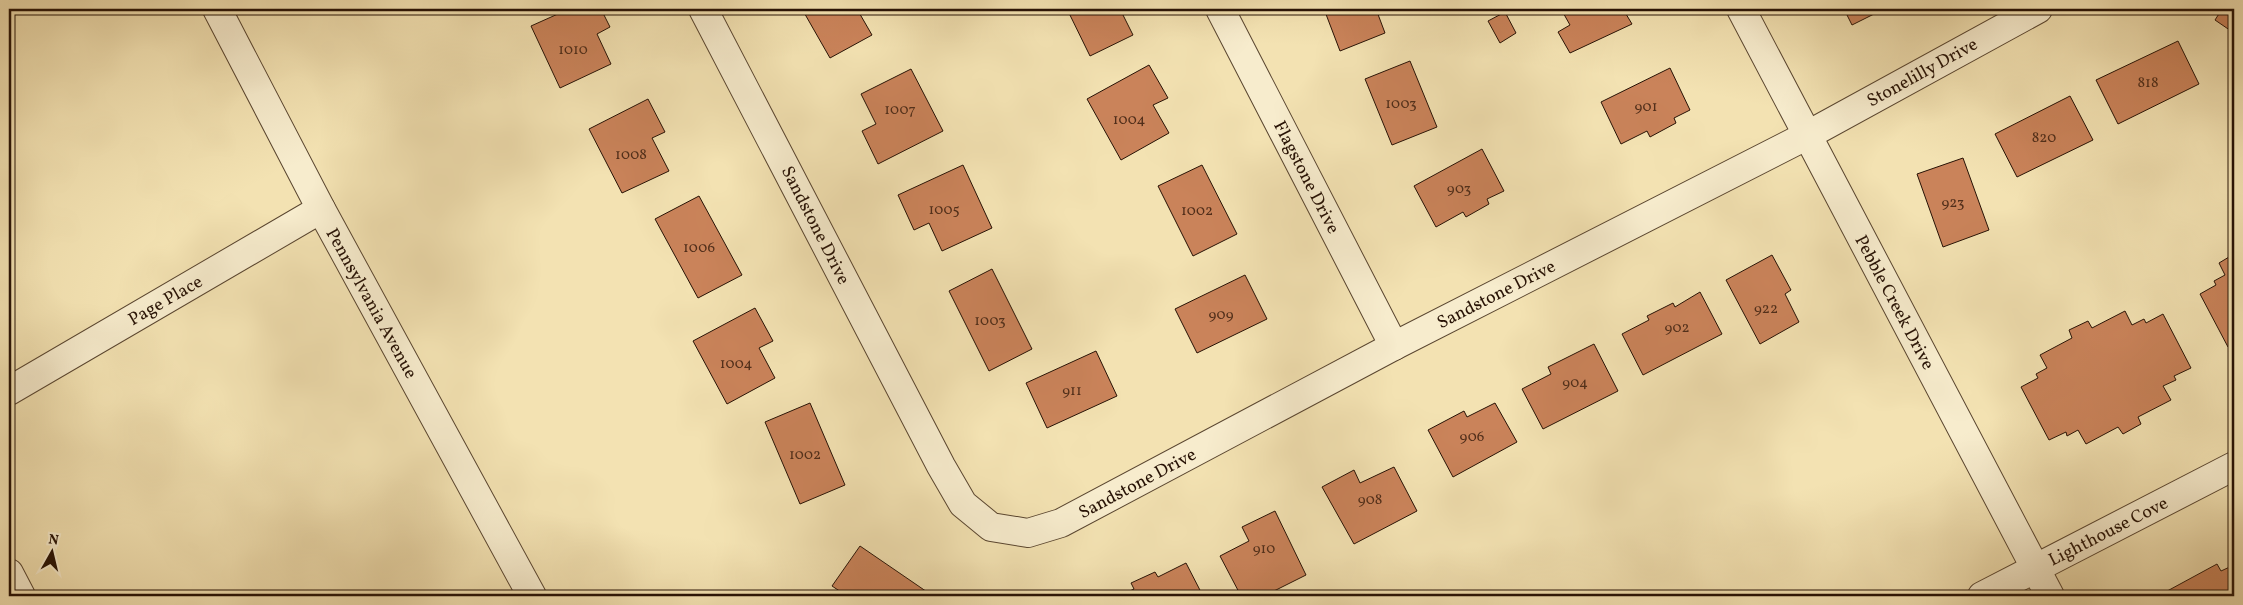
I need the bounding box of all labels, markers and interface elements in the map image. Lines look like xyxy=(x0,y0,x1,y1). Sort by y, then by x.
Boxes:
street label: Stonelilly Drive xyxy=(1863,33,1983,114)
house number: 1010 xyxy=(558,40,588,61)
house number: 818 xyxy=(2137,73,2159,94)
house number: 1003 xyxy=(1385,94,1417,115)
house number: 901 xyxy=(1635,97,1657,118)
house number: 1007 xyxy=(884,100,916,121)
house number: 1004 xyxy=(1113,110,1145,131)
street label: Flagstone Drive xyxy=(1266,117,1345,239)
house number: 820 xyxy=(2032,128,2056,149)
house number: 1008 xyxy=(615,145,647,166)
street label: Sandstone Drive xyxy=(774,162,855,289)
house number: 903 xyxy=(1447,179,1471,200)
house number: 923 xyxy=(1941,193,1965,214)
house number: 1005 xyxy=(928,200,960,221)
house number: 1002 xyxy=(1181,201,1213,222)
street label: Pennsylvania Avenue xyxy=(319,224,423,384)
street label: Pebble Creek Drive xyxy=(1848,231,1940,374)
house number: 1006 xyxy=(683,238,715,259)
street label: Sandstone Drive xyxy=(1433,255,1560,336)
street label: Page Place xyxy=(124,270,208,333)
house number: 922 xyxy=(1754,299,1778,320)
house number: 909 xyxy=(1208,305,1234,326)
house number: 1003 xyxy=(974,311,1006,332)
house number: 902 xyxy=(1664,318,1690,339)
house number: 1004 xyxy=(720,354,752,375)
house number: 904 xyxy=(1562,373,1588,394)
house number: 911 xyxy=(1062,381,1082,402)
house number: 906 xyxy=(1460,427,1484,448)
street label: Sandstone Drive xyxy=(1074,443,1201,526)
house number: 1002 xyxy=(789,445,821,466)
house number: 908 xyxy=(1358,490,1382,511)
street label: Lighthouse Cove xyxy=(2045,491,2173,573)
north arrow xyxy=(28,528,78,578)
text: N xyxy=(47,530,60,551)
house number: 910 xyxy=(1253,539,1275,560)

